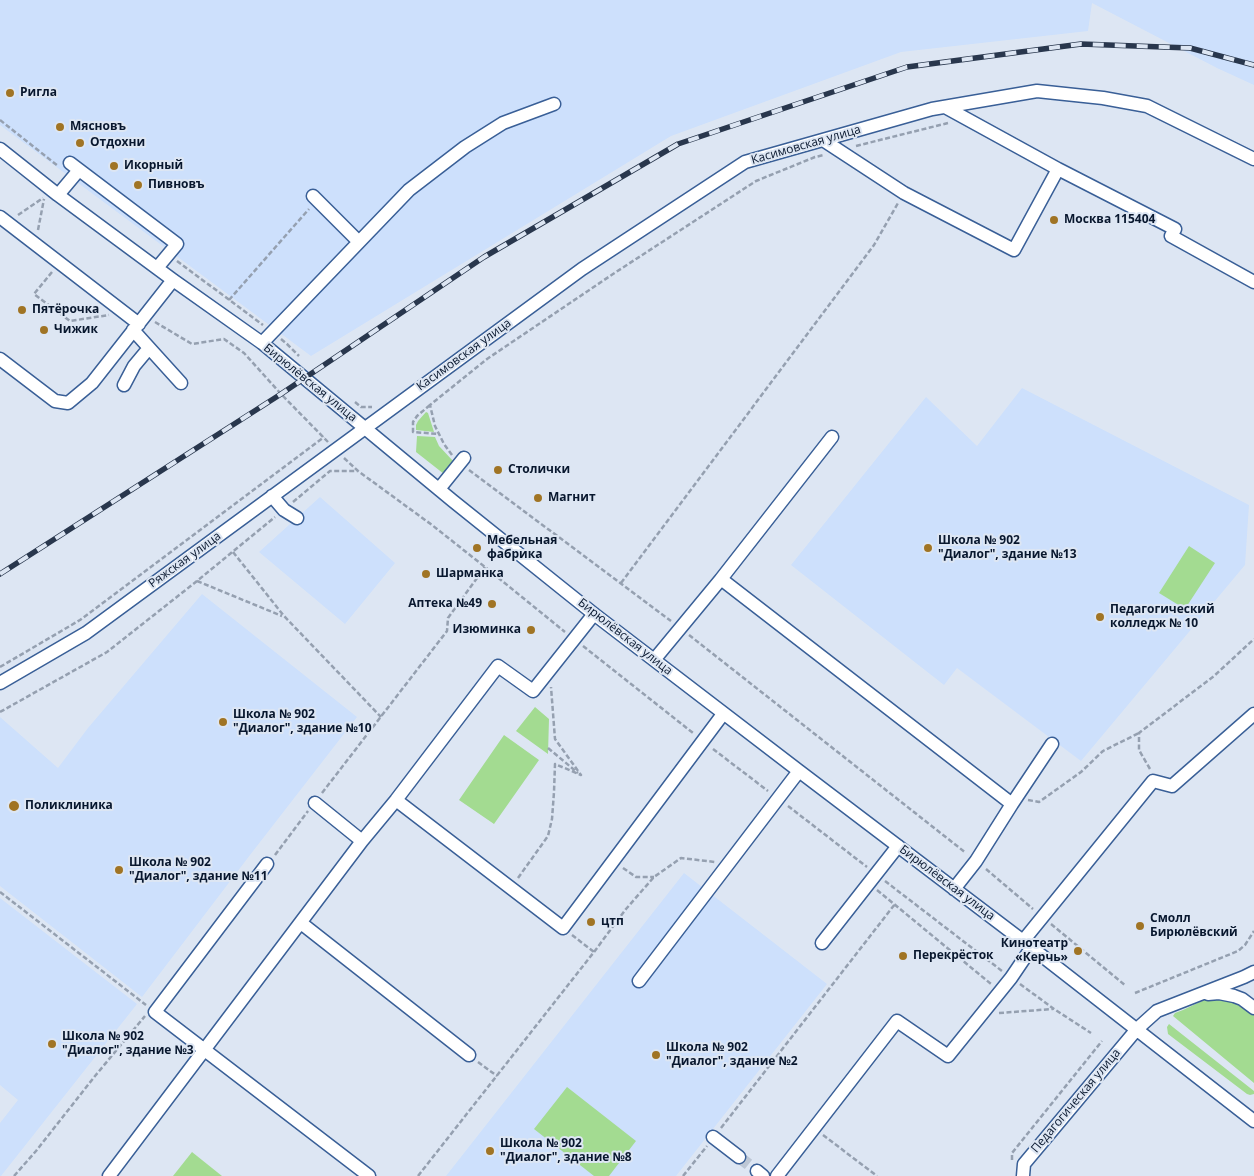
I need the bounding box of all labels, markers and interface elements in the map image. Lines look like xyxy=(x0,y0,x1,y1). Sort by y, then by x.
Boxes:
place label: Ригла xyxy=(20,86,57,100)
marker: Ригла xyxy=(4,87,16,99)
place label: Мясновъ xyxy=(70,120,126,134)
marker: Мясновъ xyxy=(54,121,66,133)
street label: Касимовская улица xyxy=(750,122,862,168)
place label: Отдохни xyxy=(90,136,145,150)
marker: Отдохни xyxy=(74,137,86,149)
place label: Икорный xyxy=(124,159,183,173)
marker: Икорный xyxy=(108,160,120,172)
place label: Пивновъ xyxy=(148,178,205,192)
marker: Пивновъ xyxy=(132,179,144,191)
place label: Москва 115404 xyxy=(1064,213,1155,227)
marker: Москва 115404 xyxy=(1048,214,1060,226)
place label: Пятёрочка xyxy=(32,303,99,317)
marker: Пятёрочка xyxy=(16,304,28,316)
street label: Касимовская улица xyxy=(414,316,514,394)
place label: Чижик xyxy=(54,323,98,337)
marker: Чижик xyxy=(38,324,50,336)
street label: Бирюлёвская улица xyxy=(260,341,360,425)
place label: Столички xyxy=(508,463,570,477)
marker: Столички xyxy=(492,464,504,476)
place label: Магнит xyxy=(548,491,596,505)
marker: Магнит xyxy=(532,492,544,504)
street label: Ряжская улица xyxy=(146,529,224,591)
place label: Мебельная фабрика xyxy=(487,534,557,562)
place label: Школа № 902 "Диалог", здание №13 xyxy=(938,534,1077,562)
marker: Мебельная фабрика xyxy=(471,542,483,554)
marker: Школа № 902 "Диалог", здание №13 xyxy=(922,542,934,554)
place label: Шарманка xyxy=(436,567,504,581)
marker: Шарманка xyxy=(420,568,432,580)
street label: Бирюлёвская улица xyxy=(575,596,675,678)
place label: Аптека №49 xyxy=(408,597,482,611)
marker: Аптека №49 xyxy=(486,598,498,610)
place label: Педагогический колледж № 10 xyxy=(1110,603,1215,631)
marker: Педагогический колледж № 10 xyxy=(1094,611,1106,623)
place label: Изюминка xyxy=(453,623,521,637)
marker: Изюминка xyxy=(525,624,537,636)
place label: Школа № 902 "Диалог", здание №10 xyxy=(233,708,372,736)
marker: Школа № 902 "Диалог", здание №10 xyxy=(217,716,229,728)
marker: Поликлиника xyxy=(7,799,21,813)
place label: Поликлиника xyxy=(25,799,113,813)
street label: Бирюлёвская улица xyxy=(896,842,998,924)
place label: Школа № 902 "Диалог", здание №11 xyxy=(129,856,268,884)
marker: Школа № 902 "Диалог", здание №11 xyxy=(113,864,125,876)
place label: Смолл Бирюлёвский xyxy=(1150,912,1238,940)
place label: цтп xyxy=(601,915,624,929)
marker: цтп xyxy=(585,916,597,928)
marker: Смолл Бирюлёвский xyxy=(1134,920,1146,932)
place label: Кинотеатр «Керчь» xyxy=(1001,937,1068,965)
marker: Кинотеатр «Керчь» xyxy=(1072,945,1084,957)
place label: Перекрёсток xyxy=(913,949,993,963)
marker: Перекрёсток xyxy=(897,950,909,962)
place label: Школа № 902 "Диалог", здание №3 xyxy=(62,1030,194,1058)
marker: Школа № 902 "Диалог", здание №3 xyxy=(46,1038,58,1050)
place label: Школа № 902 "Диалог", здание №2 xyxy=(666,1041,798,1069)
street label: Педагогическая улица xyxy=(1028,1046,1124,1156)
marker: Школа № 902 "Диалог", здание №2 xyxy=(650,1049,662,1061)
place label: Школа № 902 "Диалог", здание №8 xyxy=(500,1137,632,1165)
marker: Школа № 902 "Диалог", здание №8 xyxy=(484,1145,496,1157)

